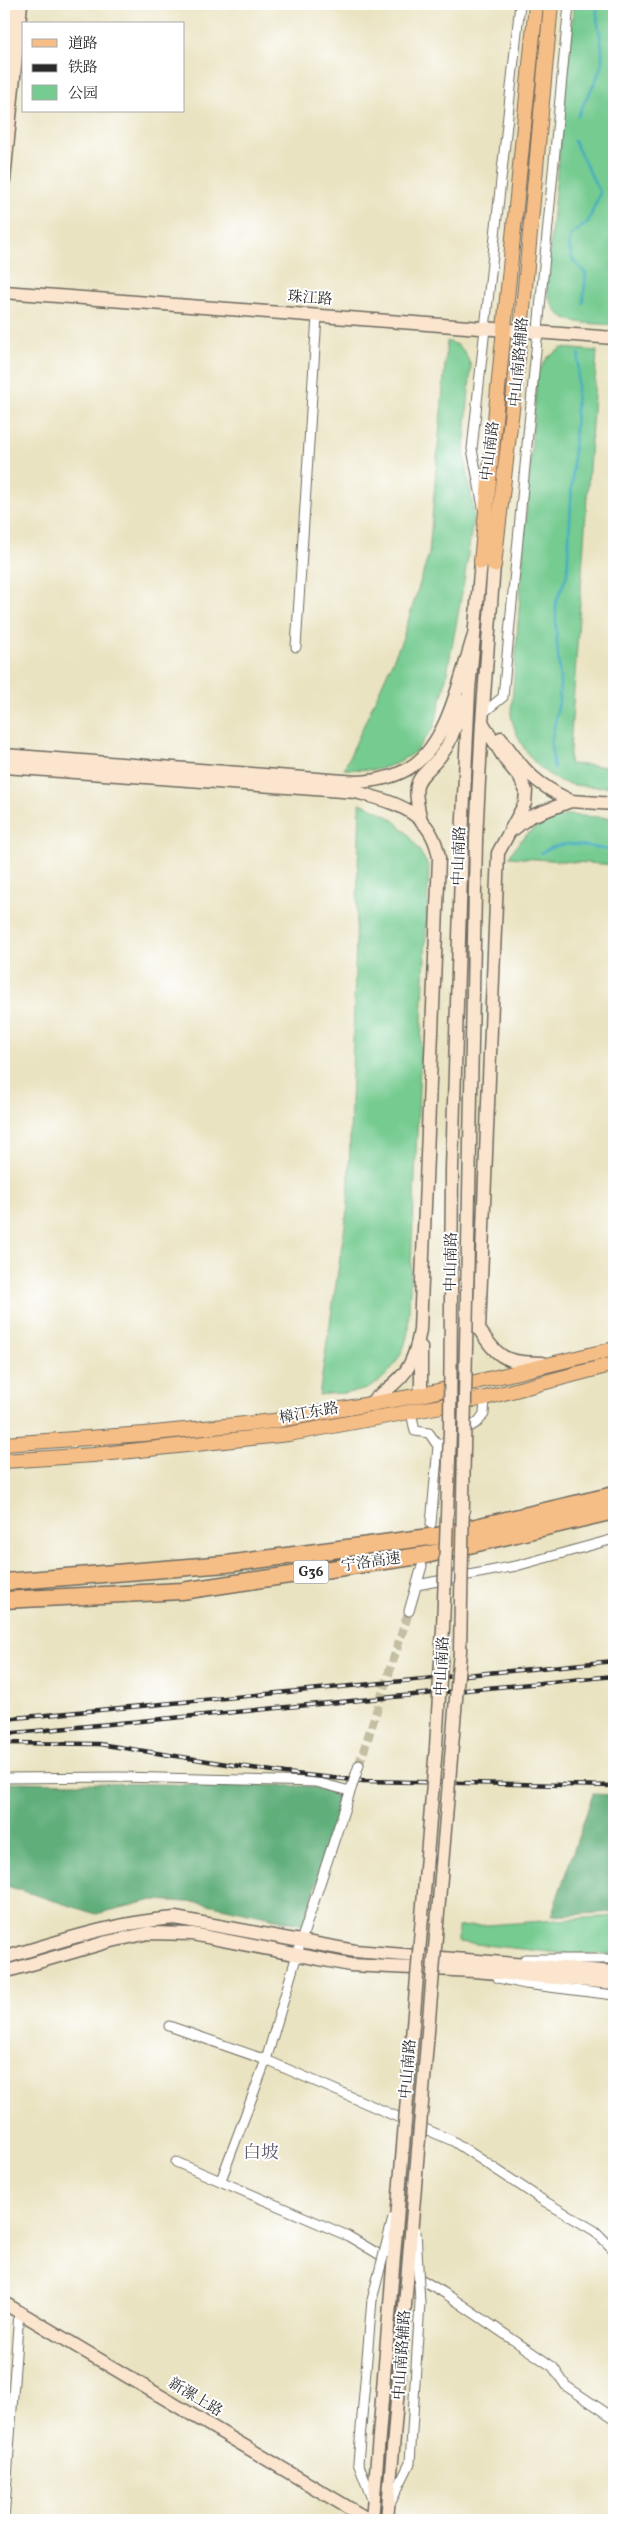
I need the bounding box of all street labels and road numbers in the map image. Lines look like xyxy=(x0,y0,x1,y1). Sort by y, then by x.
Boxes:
street label: 珠江路 xyxy=(287,287,333,311)
street label: 中山南路辅路 xyxy=(506,316,534,408)
street label: 中山南路 xyxy=(477,420,505,482)
street label: 中山南路 xyxy=(448,826,472,886)
street label: 中山南路 xyxy=(441,1232,463,1292)
street label: 樟江东路 xyxy=(278,1398,340,1430)
street label: 宁洛高速 xyxy=(340,1548,402,1578)
road number: G36 xyxy=(294,1560,328,1584)
street label: 中山南路 xyxy=(431,1635,455,1697)
street label: 中山南路 xyxy=(396,2038,422,2100)
street label: 中山南路辅路 xyxy=(389,2309,417,2401)
street label: 新漯上路 xyxy=(164,2374,226,2422)

